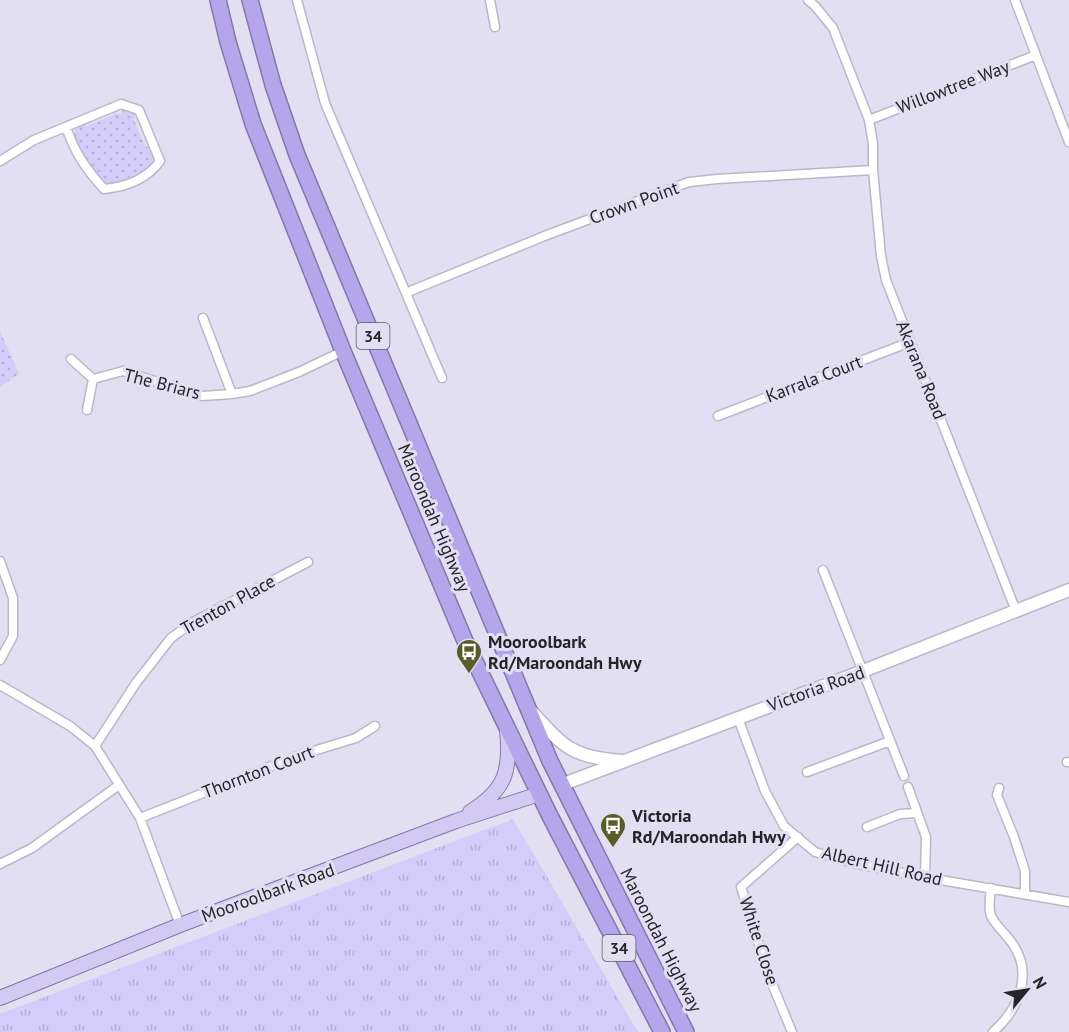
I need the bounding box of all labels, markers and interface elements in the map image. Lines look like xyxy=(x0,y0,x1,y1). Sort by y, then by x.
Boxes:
street label: Willowtree Way xyxy=(893,54,1013,119)
street label: Crown Point xyxy=(586,176,682,229)
street label: Akarana Road xyxy=(891,317,952,423)
road number: 34 xyxy=(356,323,389,349)
street label: Karrala Court xyxy=(762,350,865,407)
street label: The Briars xyxy=(122,363,203,404)
street label: Maroondah Highway xyxy=(393,440,476,596)
street label: Trenton Place xyxy=(176,569,279,640)
place label: Mooroolbark Rd/Maroondah Hwy xyxy=(488,630,642,674)
bus stop icon: Mooroolbark Rd/Maroondah Hwy xyxy=(454,637,484,675)
street label: Victoria Road xyxy=(763,660,867,717)
street label: Thornton Court xyxy=(199,740,317,803)
place label: Victoria Rd/Maroondah Hwy xyxy=(631,804,786,848)
bus stop icon: Victoria Rd/Maroondah Hwy xyxy=(598,811,628,849)
street label: Albert Hill Road xyxy=(820,841,944,891)
street label: Mooroolbark Road xyxy=(198,858,338,927)
street label: Maroondah Highway xyxy=(615,864,708,1016)
street label: White Close xyxy=(734,894,785,988)
road number: 34 xyxy=(602,935,636,961)
north arrow xyxy=(997,960,1057,1020)
text: N xyxy=(1029,973,1051,992)

